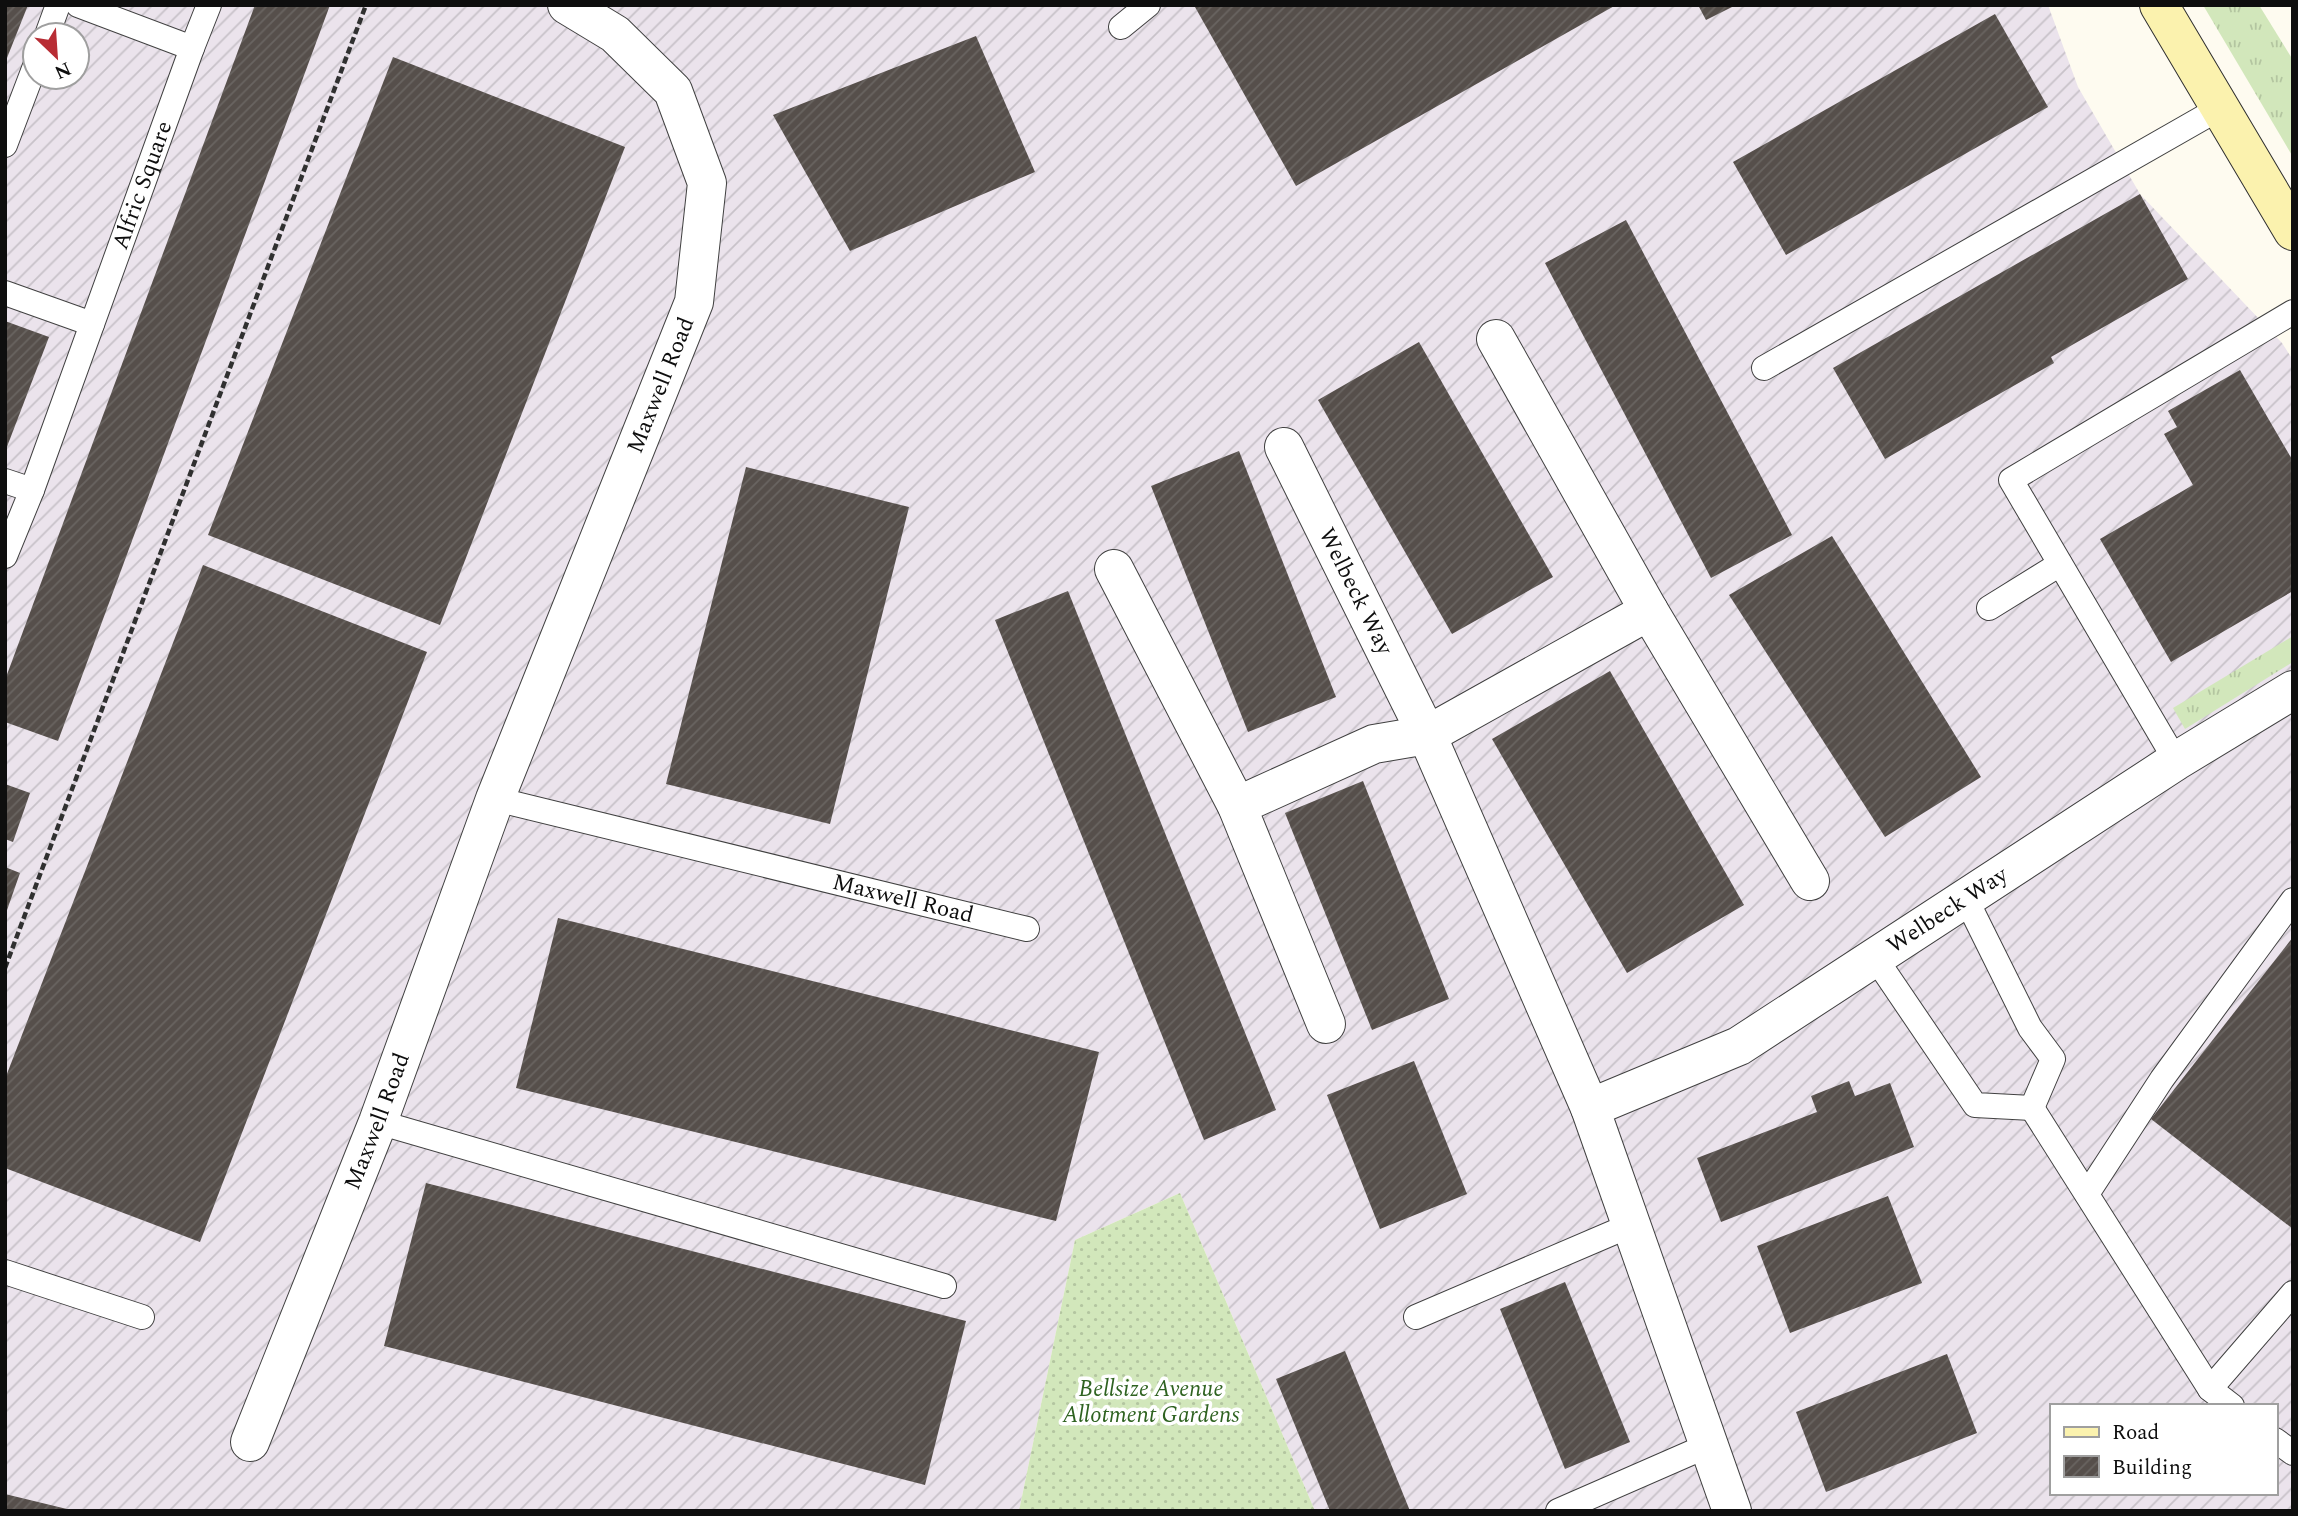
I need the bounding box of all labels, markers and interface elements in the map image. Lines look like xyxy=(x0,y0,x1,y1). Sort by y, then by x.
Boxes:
north arrow xyxy=(21,21,91,91)
text: N xyxy=(49,54,76,86)
street label: Alfric Square xyxy=(103,116,182,255)
street label: Maxwell Road xyxy=(618,312,704,459)
street label: Welbeck Way xyxy=(1309,522,1402,662)
street label: Welbeck Way xyxy=(1880,857,2015,963)
street label: Maxwell Road xyxy=(829,865,977,933)
street label: Maxwell Road xyxy=(335,1048,419,1195)
park label: Bellsize Avenue Allotment Gardens xyxy=(1061,1372,1240,1433)
legend xyxy=(2050,1404,2277,1495)
text: Road xyxy=(2112,1417,2159,1449)
text: Building xyxy=(2112,1452,2192,1484)

